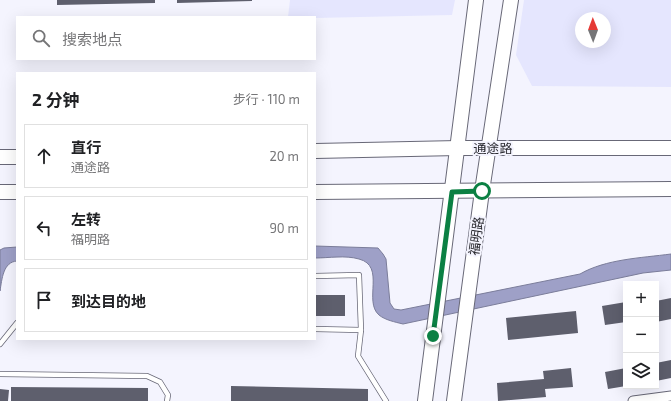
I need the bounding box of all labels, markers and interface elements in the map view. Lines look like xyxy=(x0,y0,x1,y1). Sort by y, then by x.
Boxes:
north arrow xyxy=(575,12,611,48)
search box xyxy=(16,16,316,60)
icon: search xyxy=(30,27,52,49)
text: 搜索地点 xyxy=(62,30,122,48)
text: 2 分钟 xyxy=(32,89,80,109)
text: 步行 · 110 m xyxy=(233,91,300,107)
text: 直行 xyxy=(71,138,101,156)
street label: 通途路 xyxy=(473,140,513,156)
icon: ahead xyxy=(33,145,55,167)
text: 20 m xyxy=(270,148,299,164)
text: 通途路 xyxy=(71,159,110,175)
route start xyxy=(473,182,491,200)
text: 左转 xyxy=(71,210,101,228)
street label: 福明路 xyxy=(465,216,487,256)
icon: left xyxy=(33,217,55,239)
text: 90 m xyxy=(269,220,299,236)
text: 福明路 xyxy=(71,231,110,247)
map controls xyxy=(623,281,659,389)
button: + xyxy=(623,281,659,317)
icon: arrive xyxy=(33,289,55,311)
text: 到达目的地 xyxy=(71,292,146,310)
button: − xyxy=(623,317,659,353)
route end xyxy=(424,327,442,345)
button: layers xyxy=(623,353,659,389)

